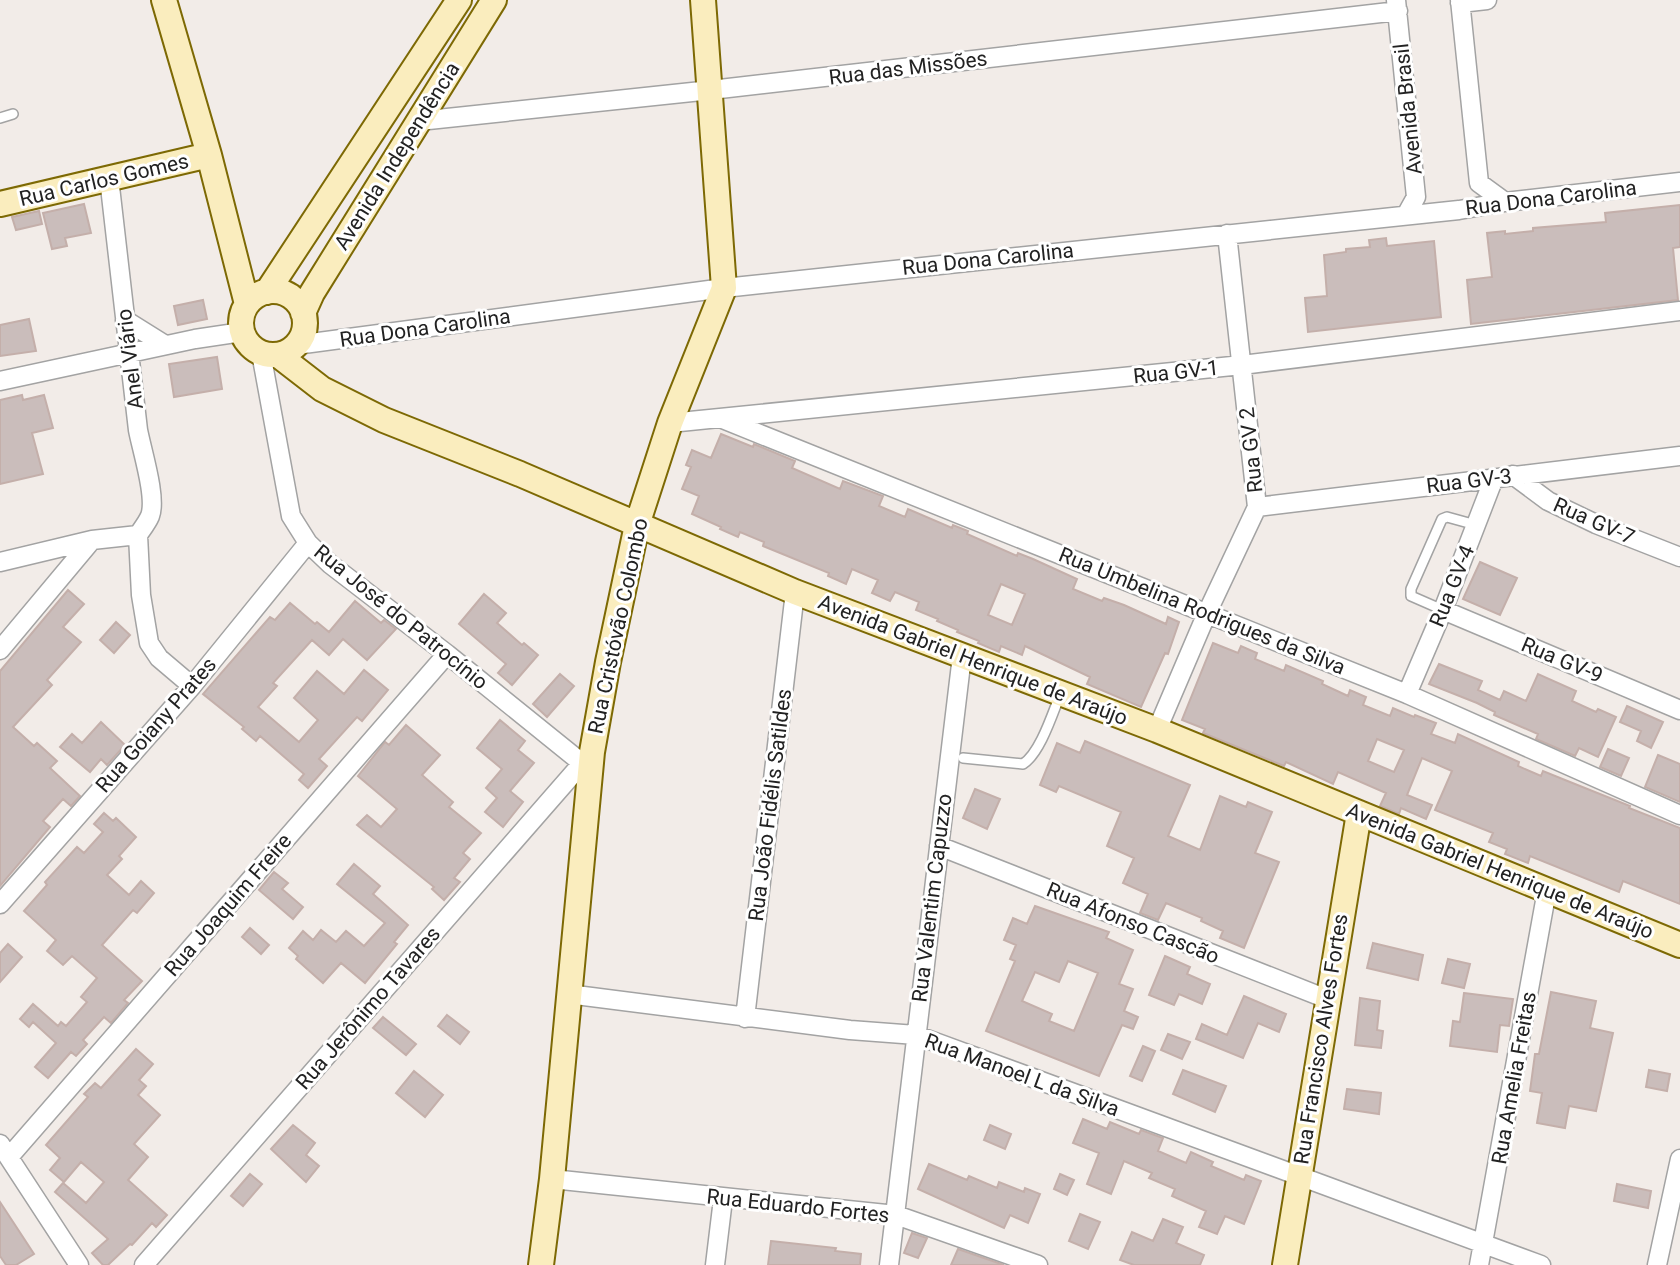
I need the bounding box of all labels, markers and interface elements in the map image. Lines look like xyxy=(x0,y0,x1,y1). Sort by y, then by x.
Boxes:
street label: Avenida Brasil xyxy=(1389,42,1427,176)
street label: Rua das Missões xyxy=(827,46,989,90)
street label: Avenida Independência xyxy=(329,58,465,254)
street label: Rua Carlos Gomes xyxy=(17,149,191,211)
street label: Rua Dona Carolina xyxy=(1464,176,1638,220)
street label: Rua Dona Carolina xyxy=(901,238,1075,280)
street label: Rua Dona Carolina xyxy=(338,304,512,352)
street label: Anel Viário xyxy=(112,307,148,411)
street label: Rua GV-1 xyxy=(1132,356,1220,388)
street label: Rua GV 2 xyxy=(1235,406,1267,494)
street label: Rua GV-3 xyxy=(1425,464,1513,498)
street label: Rua GV-7 xyxy=(1550,493,1638,549)
street label: Rua Cristóvão Colombo xyxy=(583,516,653,736)
street label: Rua José do Patrocínio xyxy=(309,540,493,694)
street label: Rua GV-4 xyxy=(1425,541,1479,630)
street label: Rua Umbelina Rodrigues da Silva xyxy=(1055,542,1349,680)
street label: Avenida Gabriel Henrique de Araújo xyxy=(815,590,1131,730)
street label: Rua GV-9 xyxy=(1518,632,1606,688)
street label: Rua Goiany Prates xyxy=(91,653,221,797)
street label: Rua João Fidélis Satildes xyxy=(744,687,796,923)
street label: Rua Valentim Capuzzo xyxy=(907,792,957,1004)
street label: Avenida Gabriel Henrique de Araújo xyxy=(1343,798,1657,944)
street label: Rua Joaquim Freire xyxy=(160,829,296,981)
street label: Rua Afonso Cascão xyxy=(1043,877,1223,969)
street label: Rua Francisco Alves Fortes xyxy=(1289,912,1353,1166)
street label: Rua Jerônimo Tavares xyxy=(291,922,445,1094)
street label: Rua Amelia Freitas xyxy=(1487,990,1541,1166)
street label: Rua Manoel L da Silva xyxy=(922,1029,1122,1121)
street label: Rua Eduardo Fortes xyxy=(705,1184,891,1228)

